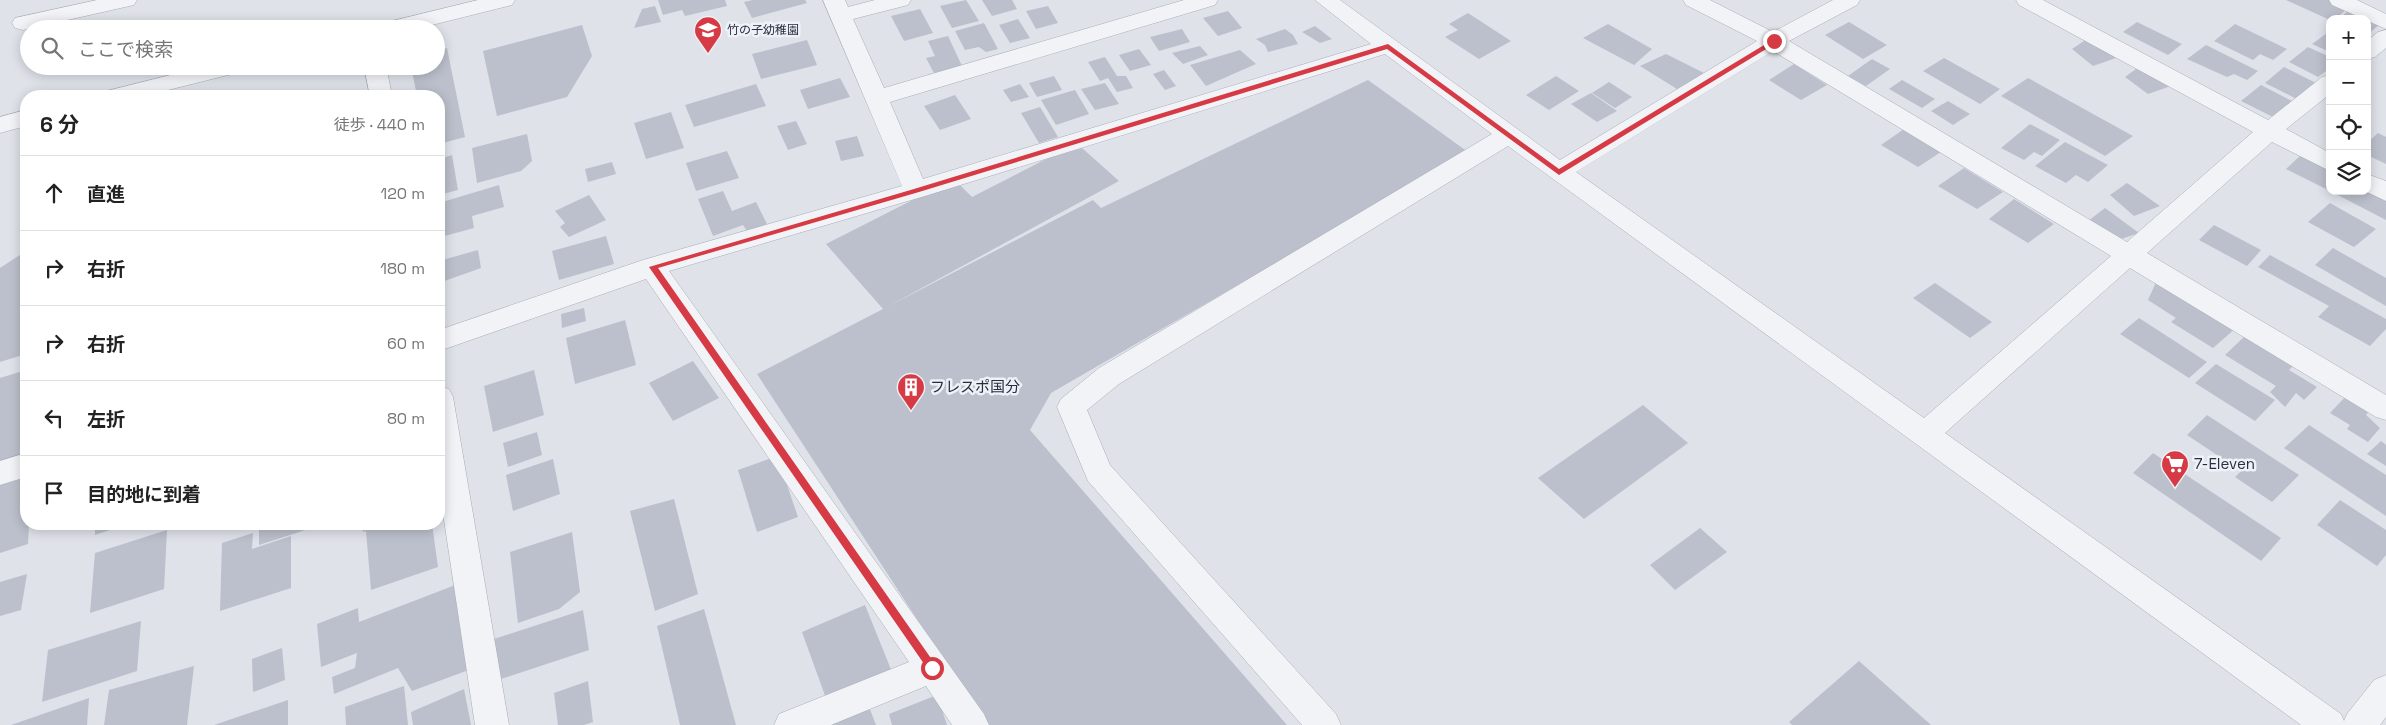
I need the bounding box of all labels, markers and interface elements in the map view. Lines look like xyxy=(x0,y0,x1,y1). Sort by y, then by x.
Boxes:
school or university icon: 竹の子幼稚園 xyxy=(693,15,723,54)
map controls xyxy=(2326,15,2371,195)
button: + xyxy=(2326,15,2371,60)
search box xyxy=(20,20,445,75)
place label: 竹の子幼稚園 xyxy=(727,22,799,38)
route end xyxy=(1763,30,1786,53)
icon: search xyxy=(38,34,66,62)
text: ここで検索 xyxy=(78,37,173,62)
button: − xyxy=(2326,60,2371,105)
button: locate xyxy=(2326,105,2371,150)
text: 6 分 xyxy=(40,111,79,138)
text: 徒歩 · 440 m xyxy=(334,114,425,135)
button: layers xyxy=(2326,150,2371,195)
icon: ahead xyxy=(40,179,68,207)
text: 直進 xyxy=(87,182,125,207)
text: 120 m xyxy=(381,183,425,204)
icon: right xyxy=(40,254,68,282)
text: 右折 xyxy=(87,257,125,282)
text: 180 m xyxy=(380,258,425,279)
icon: right xyxy=(40,329,68,357)
text: 右折 xyxy=(87,332,125,357)
text: 60 m xyxy=(387,333,425,354)
building icon: フレスポ国分 xyxy=(896,372,926,411)
place label: フレスポ国分 xyxy=(930,377,1020,396)
icon: left xyxy=(40,404,68,432)
text: 左折 xyxy=(87,407,125,432)
text: 80 m xyxy=(387,408,425,429)
supermarket icon: 7-Eleven xyxy=(2160,449,2190,488)
place label: 7-Eleven xyxy=(2194,454,2255,473)
icon: arrive xyxy=(40,479,68,507)
text: 目的地に到着 xyxy=(87,482,201,507)
route start xyxy=(921,657,944,680)

